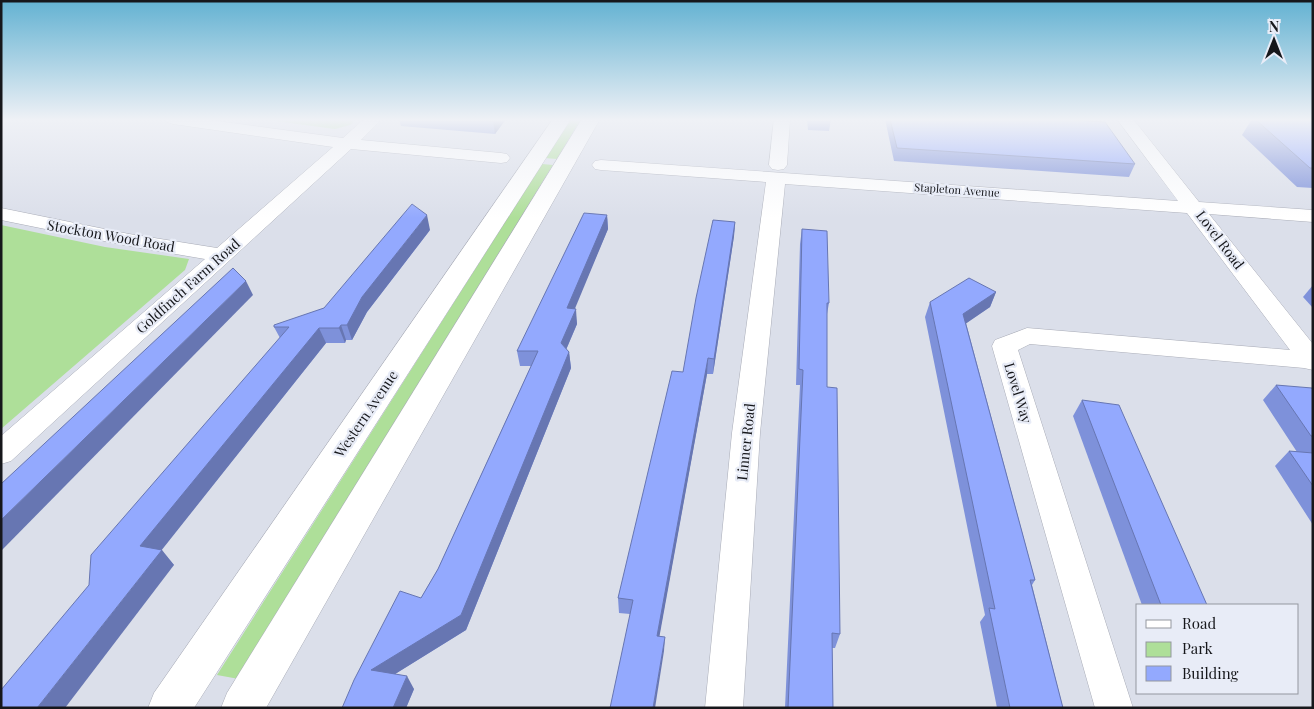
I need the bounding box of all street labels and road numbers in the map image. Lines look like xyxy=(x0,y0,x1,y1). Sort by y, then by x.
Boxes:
street label: Stapleton Avenue xyxy=(914,179,1001,200)
street label: Lovel Road xyxy=(1192,206,1249,273)
street label: Stockton Wood Road xyxy=(46,215,176,256)
street label: Goldfinch Farm Road xyxy=(132,234,244,337)
street label: Lovel Way xyxy=(1000,360,1037,426)
street label: Western Avenue xyxy=(329,367,402,462)
street label: Linner Road xyxy=(732,402,759,481)

